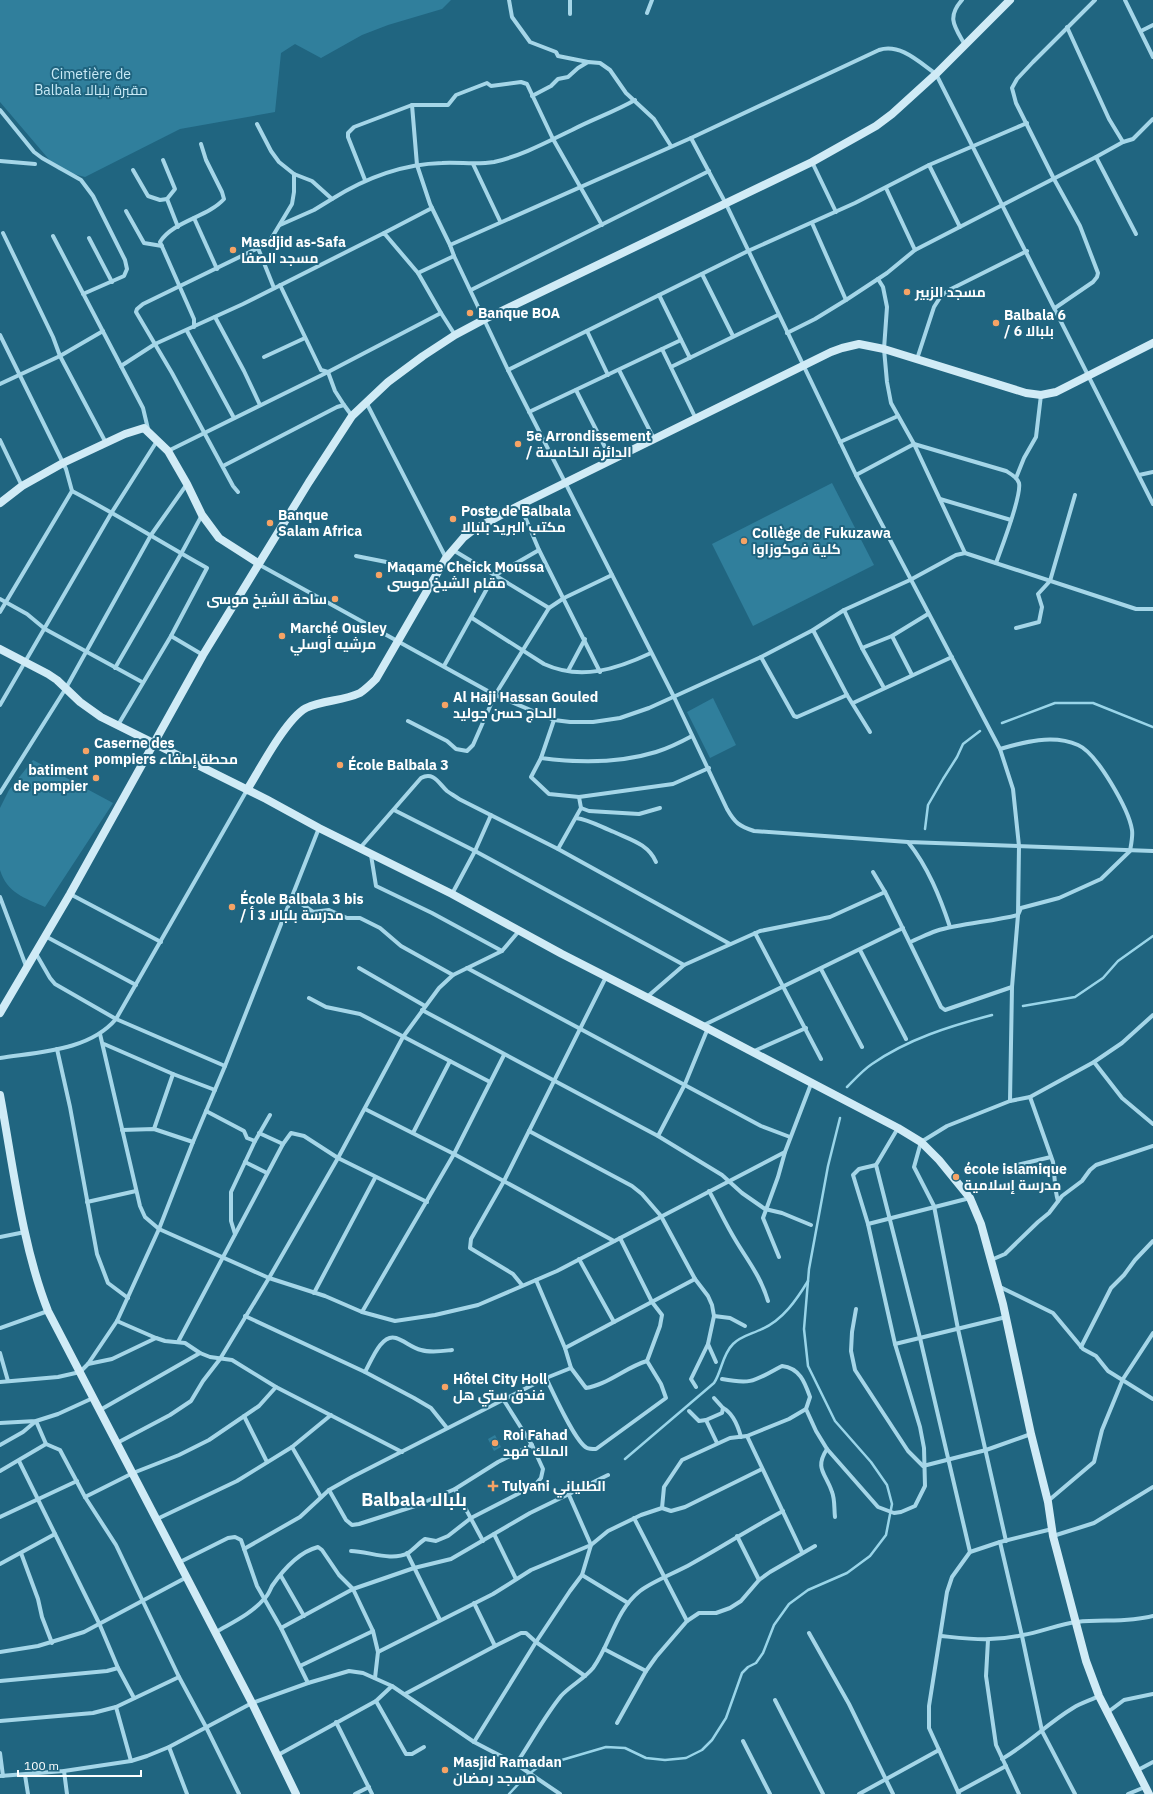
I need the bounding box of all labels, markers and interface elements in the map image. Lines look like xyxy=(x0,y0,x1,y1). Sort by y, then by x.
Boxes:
park label: Cimetière de Balbala مقبرة بلبالا xyxy=(34,65,148,99)
place label: Masdjid as-Safa مسجد الصفا xyxy=(241,233,346,267)
marker: Masdjid as-Safa مسجد الصفا xyxy=(228,245,238,255)
place label: مسجد الزبير xyxy=(914,283,986,301)
marker: مسجد الزبير xyxy=(902,287,912,297)
place label: Banque BOA xyxy=(478,304,561,322)
place label: Balbala 6 / بلبالا 6 xyxy=(1004,306,1066,340)
marker: Banque BOA xyxy=(465,308,475,318)
marker: Balbala 6 / بلبالا 6 xyxy=(991,318,1001,328)
place label: 5e Arrondissement / الدائرة الخامسة xyxy=(526,427,651,461)
marker: 5e Arrondissement / الدائرة الخامسة xyxy=(513,439,523,449)
place label: Poste de Balbala مكتب البريد بلبالا xyxy=(461,502,571,536)
place label: Banque Salam Africa xyxy=(278,506,362,540)
marker: Poste de Balbala مكتب البريد بلبالا xyxy=(448,514,458,524)
marker: Banque Salam Africa xyxy=(265,518,275,528)
place label: Collège de Fukuzawa كلية فوكوزاوا xyxy=(752,524,891,558)
marker: Collège de Fukuzawa كلية فوكوزاوا xyxy=(739,536,749,546)
place label: Maqame Cheick Moussa مقام الشيخ موسى xyxy=(387,558,544,593)
marker: Maqame Cheick Moussa مقام الشيخ موسى xyxy=(374,570,384,580)
place label: ساحة الشيخ موسى xyxy=(207,590,327,609)
marker: ساحة الشيخ موسى xyxy=(330,594,340,604)
place label: Marché Ousley مرشيه أوسلي xyxy=(290,619,387,656)
marker: Marché Ousley مرشيه أوسلي xyxy=(277,631,287,641)
place label: Al Haji Hassan Gouled الحاج حسن جوليد xyxy=(453,688,598,723)
marker: Al Haji Hassan Gouled الحاج حسن جوليد xyxy=(440,700,450,710)
place label: Caserne des pompiers محطة إطفاء xyxy=(94,734,238,769)
marker: Caserne des pompiers محطة إطفاء xyxy=(81,746,91,756)
place label: École Balbala 3 xyxy=(348,755,449,774)
marker: École Balbala 3 xyxy=(335,760,345,770)
place label: batiment de pompier xyxy=(13,761,88,795)
marker: batiment de pompier xyxy=(91,773,101,783)
place label: École Balbala 3 bis / مدرسة بلبالا 3 أ xyxy=(240,889,364,924)
marker: École Balbala 3 bis / مدرسة بلبالا 3 أ xyxy=(227,902,237,912)
place label: école islamique مدرسة إسلامية xyxy=(964,1160,1067,1195)
marker: école islamique مدرسة إسلامية xyxy=(951,1172,961,1182)
place label: Hôtel City Holl فندق ستي هل xyxy=(453,1370,547,1407)
marker: Hôtel City Holl فندق ستي هل xyxy=(440,1382,450,1392)
place label: Roi Fahad الملك فهد xyxy=(503,1426,568,1460)
marker: Roi Fahad الملك فهد xyxy=(490,1438,500,1448)
place label: Tulyani الطلياني xyxy=(502,1477,606,1498)
marker: Tulyani الطلياني xyxy=(487,1480,499,1492)
district label: Balbala بلبالا xyxy=(361,1488,467,1511)
scale bar xyxy=(18,1752,141,1778)
place label: Masjid Ramadan مسجد رمضان xyxy=(453,1753,562,1787)
text: 100 m xyxy=(24,1758,59,1773)
marker: Masjid Ramadan مسجد رمضان xyxy=(440,1765,450,1775)

